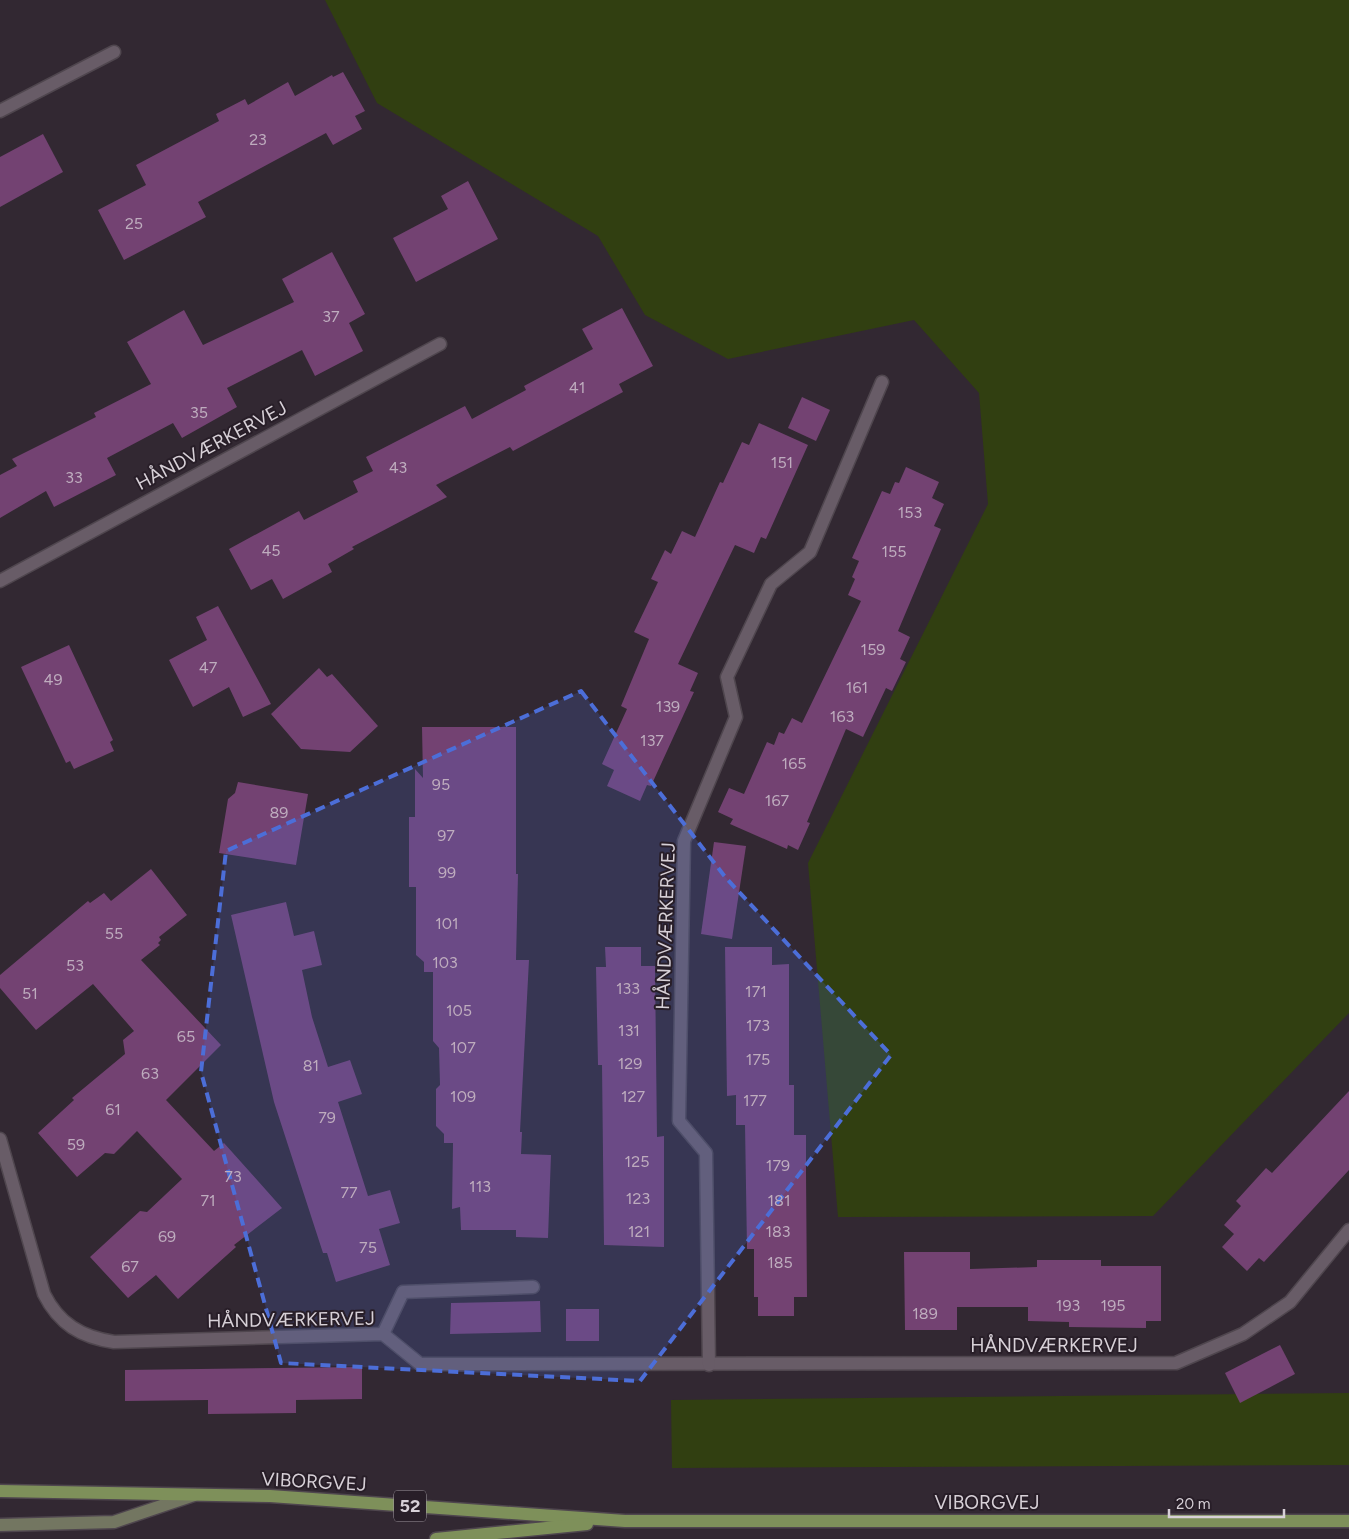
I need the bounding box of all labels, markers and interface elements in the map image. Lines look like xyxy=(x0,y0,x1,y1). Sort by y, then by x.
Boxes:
house number: 23 xyxy=(249,130,267,149)
house number: 25 xyxy=(125,214,143,233)
house number: 37 xyxy=(322,307,340,326)
house number: 41 xyxy=(569,378,585,397)
street label: HÅNDVÆRKERVEJ xyxy=(132,396,291,495)
house number: 35 xyxy=(190,403,208,422)
house number: 151 xyxy=(771,453,793,472)
house number: 43 xyxy=(389,458,407,477)
house number: 33 xyxy=(65,468,83,487)
house number: 153 xyxy=(898,503,922,522)
house number: 45 xyxy=(261,541,281,560)
house number: 155 xyxy=(881,542,907,561)
house number: 159 xyxy=(861,640,885,659)
house number: 47 xyxy=(199,658,218,677)
house number: 49 xyxy=(44,670,63,689)
house number: 161 xyxy=(846,678,868,697)
house number: 139 xyxy=(656,697,680,716)
house number: 163 xyxy=(830,707,854,726)
house number: 137 xyxy=(640,731,664,750)
house number: 165 xyxy=(782,754,806,773)
house number: 95 xyxy=(432,775,450,794)
house number: 167 xyxy=(765,791,790,810)
house number: 89 xyxy=(270,803,288,822)
house number: 97 xyxy=(437,826,455,845)
street label: HÅNDVÆRKERVEJ xyxy=(651,842,680,1010)
house number: 99 xyxy=(438,863,456,882)
house number: 101 xyxy=(435,914,459,933)
house number: 55 xyxy=(105,924,123,943)
house number: 103 xyxy=(432,953,458,972)
house number: 53 xyxy=(66,956,84,975)
house number: 133 xyxy=(616,979,640,998)
house number: 171 xyxy=(745,982,767,1001)
house number: 51 xyxy=(22,984,38,1003)
house number: 105 xyxy=(446,1001,472,1020)
house number: 173 xyxy=(746,1016,770,1035)
house number: 131 xyxy=(618,1021,640,1040)
house number: 65 xyxy=(177,1027,195,1046)
house number: 107 xyxy=(450,1038,476,1057)
house number: 175 xyxy=(746,1050,770,1069)
house number: 129 xyxy=(618,1054,642,1073)
house number: 81 xyxy=(303,1056,319,1075)
house number: 63 xyxy=(141,1064,159,1083)
house number: 109 xyxy=(450,1087,476,1106)
house number: 127 xyxy=(621,1087,645,1106)
house number: 177 xyxy=(743,1091,767,1110)
house number: 61 xyxy=(105,1100,121,1119)
house number: 79 xyxy=(318,1108,336,1127)
house number: 59 xyxy=(67,1135,85,1154)
house number: 125 xyxy=(625,1152,649,1171)
house number: 179 xyxy=(766,1156,790,1175)
house number: 73 xyxy=(224,1167,242,1186)
house number: 113 xyxy=(469,1177,491,1196)
house number: 77 xyxy=(340,1183,358,1202)
house number: 123 xyxy=(626,1189,650,1208)
house number: 71 xyxy=(200,1191,216,1210)
house number: 181 xyxy=(767,1191,791,1210)
house number: 121 xyxy=(628,1222,650,1241)
house number: 183 xyxy=(765,1222,791,1241)
house number: 69 xyxy=(158,1227,176,1246)
house number: 75 xyxy=(359,1238,377,1257)
house number: 185 xyxy=(767,1253,793,1272)
house number: 67 xyxy=(121,1257,139,1276)
house number: 193 xyxy=(1056,1296,1080,1315)
house number: 195 xyxy=(1101,1296,1125,1315)
house number: 189 xyxy=(912,1304,938,1323)
street label: HÅNDVÆRKERVEJ xyxy=(207,1307,375,1332)
street label: HÅNDVÆRKERVEJ xyxy=(970,1334,1138,1357)
street label: VIBORGVEJ xyxy=(261,1467,367,1496)
scale bar xyxy=(1169,1486,1284,1518)
road number: 52 xyxy=(394,1490,426,1522)
street label: VIBORGVEJ xyxy=(934,1491,1040,1514)
text: 20 m xyxy=(1176,1495,1210,1513)

